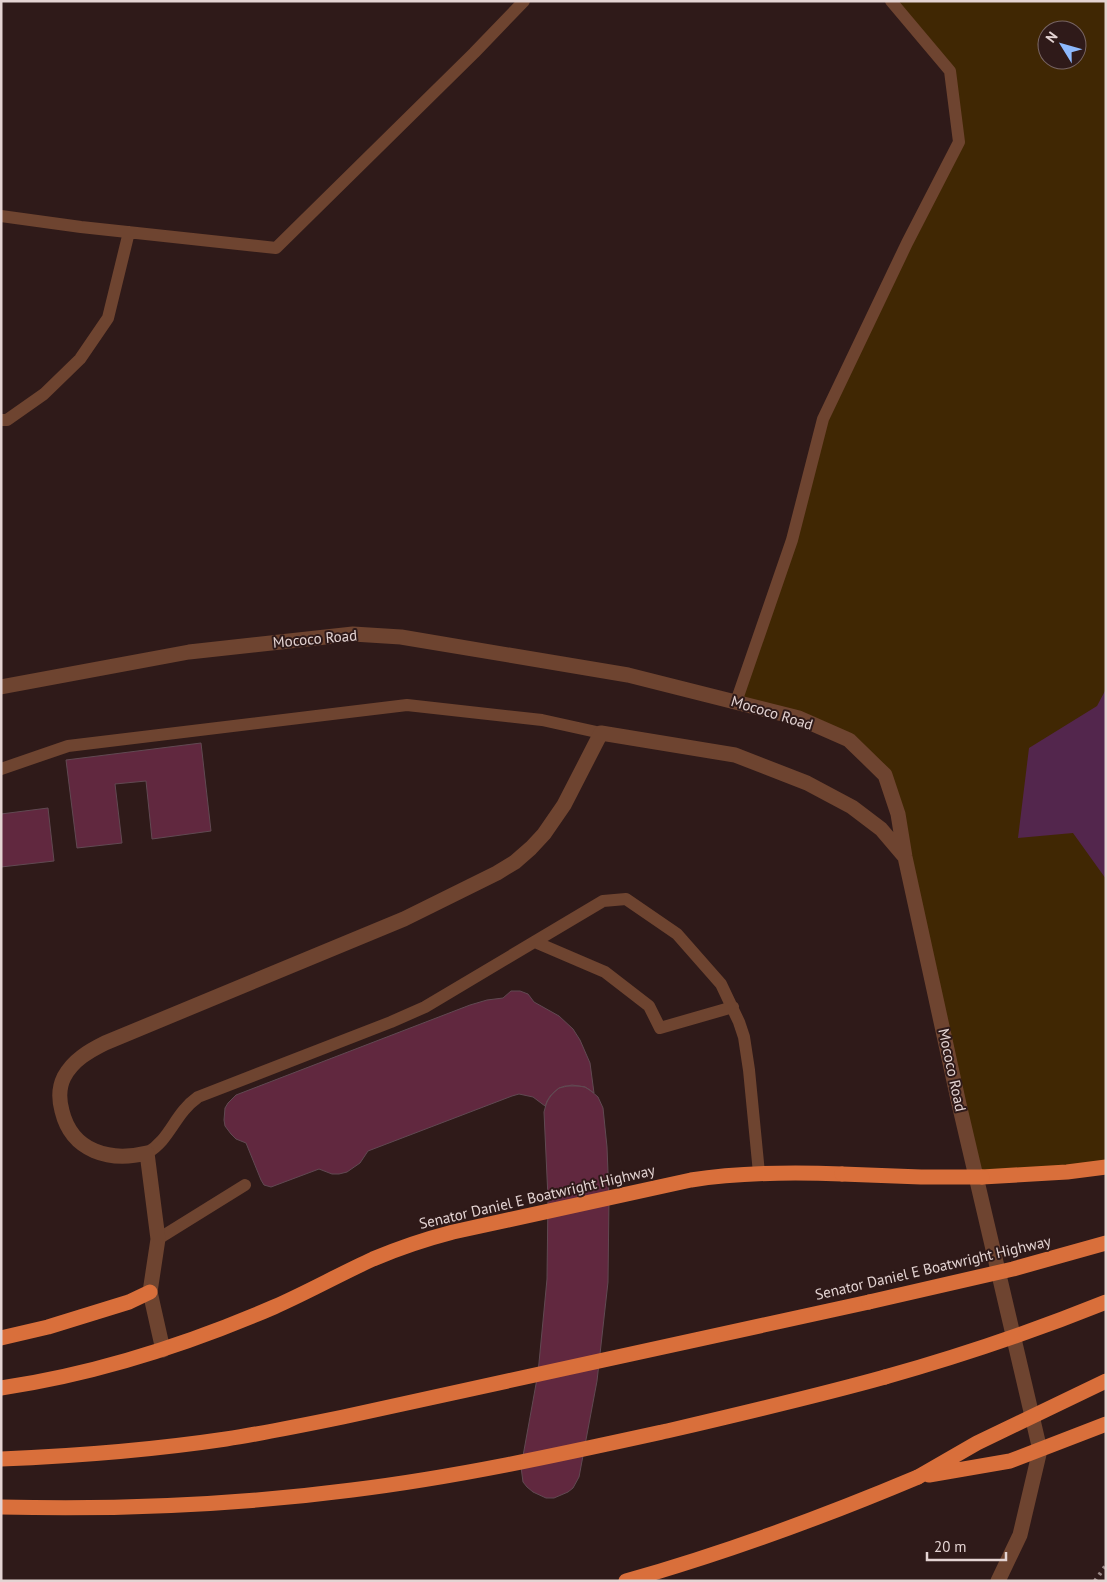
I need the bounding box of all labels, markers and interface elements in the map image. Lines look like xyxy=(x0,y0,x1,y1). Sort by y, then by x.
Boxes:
north arrow xyxy=(1037,20,1087,70)
text: N xyxy=(1042,28,1062,46)
street label: Mococo Road xyxy=(272,625,358,652)
street label: Mococo Road xyxy=(729,691,815,734)
street label: Mococo Road xyxy=(934,1027,971,1113)
street label: Senator Daniel E Boatwright Highway xyxy=(417,1160,657,1233)
street label: Senator Daniel E Boatwright Highway xyxy=(813,1231,1053,1304)
scale bar xyxy=(927,1530,1006,1562)
text: 20 m xyxy=(934,1537,967,1556)

